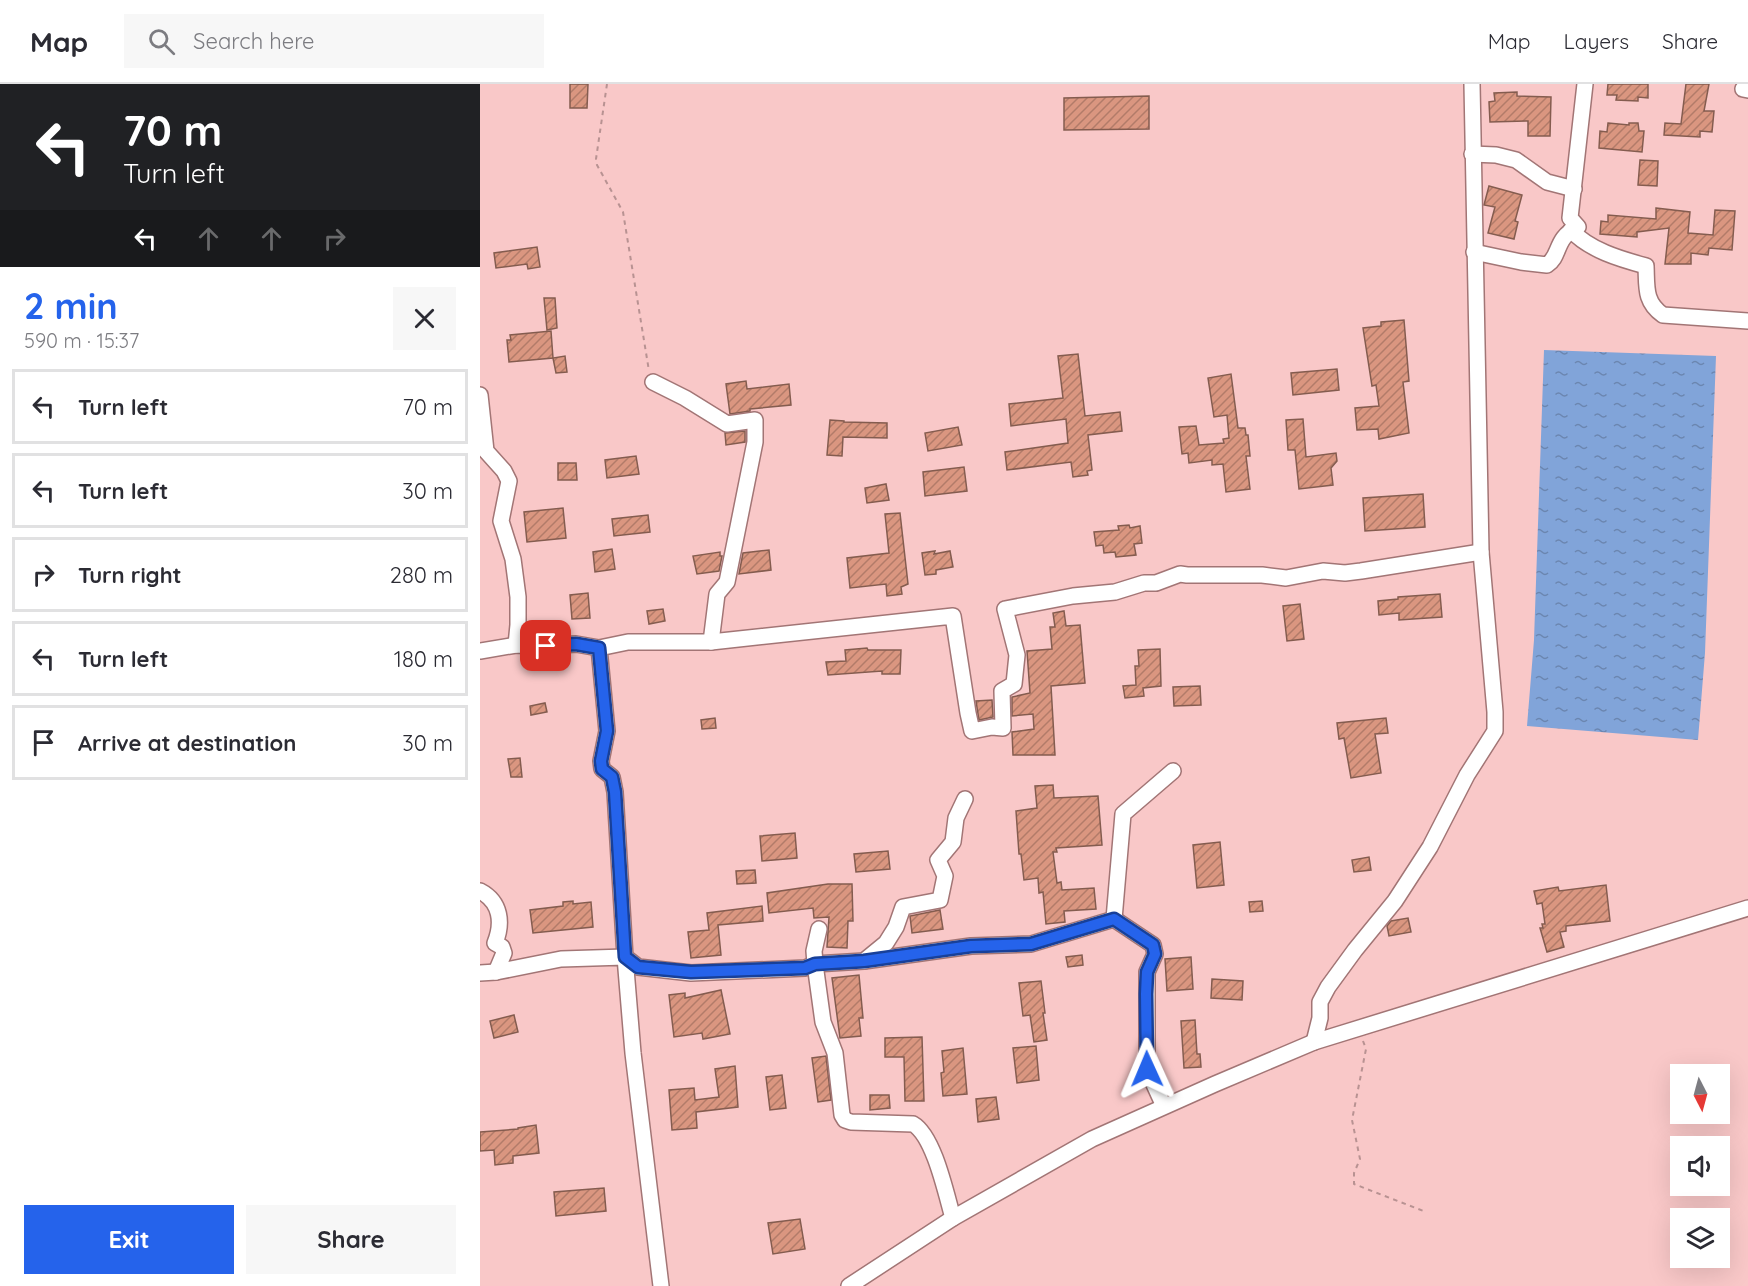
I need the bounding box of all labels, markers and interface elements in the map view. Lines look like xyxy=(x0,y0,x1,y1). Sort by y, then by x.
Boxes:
search box xyxy=(124,14,544,68)
text: Map xyxy=(30,24,88,59)
icon: search xyxy=(145,25,178,58)
text: Search here xyxy=(193,27,315,55)
text: Map xyxy=(1488,28,1531,54)
text: Layers xyxy=(1564,28,1629,54)
text: Share xyxy=(1662,28,1718,54)
text: 70 m xyxy=(123,104,222,157)
icon: left xyxy=(24,108,102,186)
text: Turn left xyxy=(123,156,225,190)
icon: left xyxy=(129,222,162,255)
icon: ahead xyxy=(192,222,225,255)
icon: ahead xyxy=(255,222,288,255)
icon: right xyxy=(318,222,351,255)
text: 2 min xyxy=(24,283,118,328)
button: close xyxy=(393,287,456,350)
text: 590 m · 15:37 xyxy=(24,328,139,353)
icon: left xyxy=(27,390,60,423)
text: Turn left xyxy=(78,393,168,421)
text: 70 m xyxy=(403,393,453,421)
icon: left xyxy=(27,474,60,507)
text: Turn left xyxy=(78,477,168,505)
text: 30 m xyxy=(402,477,453,505)
icon: right xyxy=(27,558,60,591)
text: Turn right xyxy=(78,561,182,589)
text: 280 m xyxy=(390,561,453,589)
pin xyxy=(520,620,571,671)
icon: arrive xyxy=(529,629,562,662)
icon: left xyxy=(27,642,60,675)
text: Turn left xyxy=(78,645,168,673)
text: 180 m xyxy=(394,645,453,673)
icon: arrive xyxy=(27,726,60,759)
text: Arrive at destination xyxy=(78,729,296,757)
text: 30 m xyxy=(402,729,453,757)
position arrow xyxy=(1115,1037,1179,1101)
north arrow xyxy=(1670,1064,1730,1124)
map controls xyxy=(1670,1064,1730,1268)
button: sound xyxy=(1670,1136,1730,1196)
button: Exit xyxy=(24,1205,234,1274)
button: Share xyxy=(246,1205,456,1274)
button: layers xyxy=(1670,1208,1730,1268)

